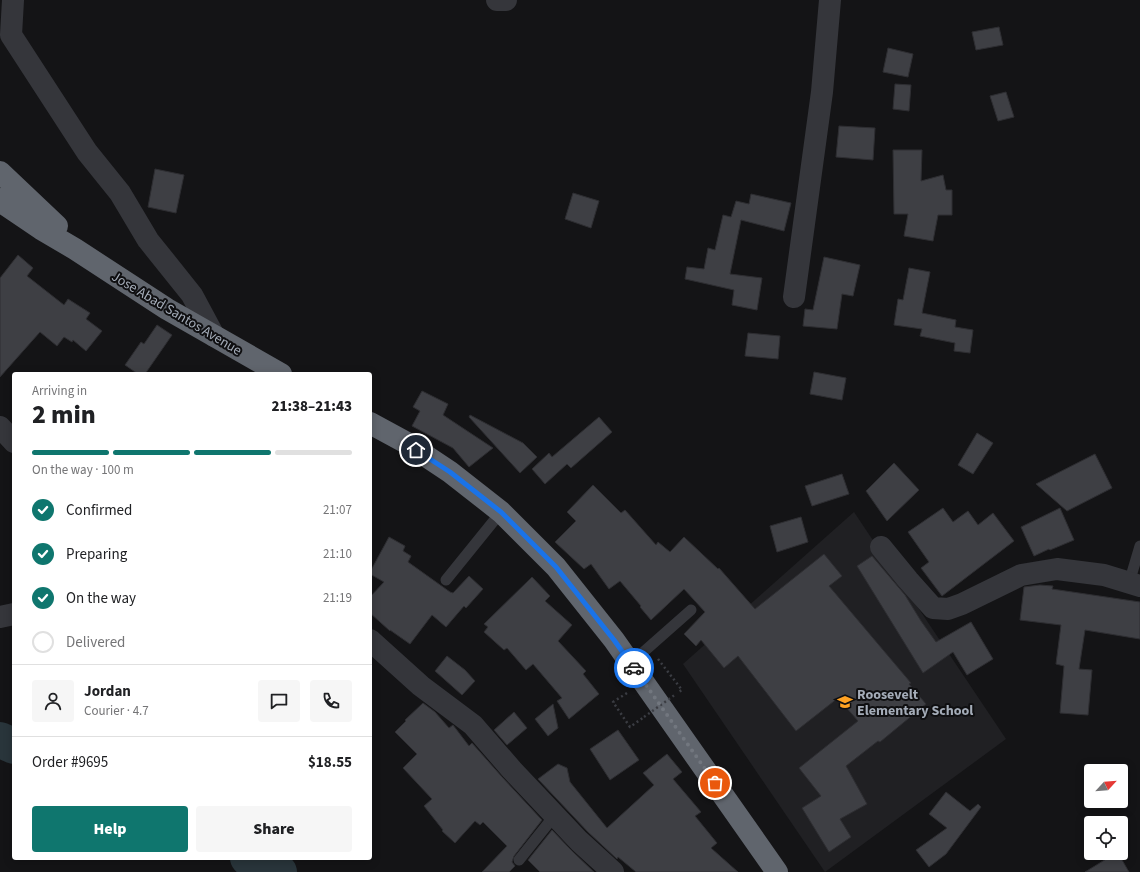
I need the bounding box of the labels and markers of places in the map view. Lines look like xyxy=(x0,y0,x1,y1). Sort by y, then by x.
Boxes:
pin xyxy=(399,433,433,467)
place label: Roosevelt Elementary School xyxy=(857,685,973,721)
school or university icon: Roosevelt Elementary School xyxy=(836,693,854,711)
pin xyxy=(698,766,732,800)

